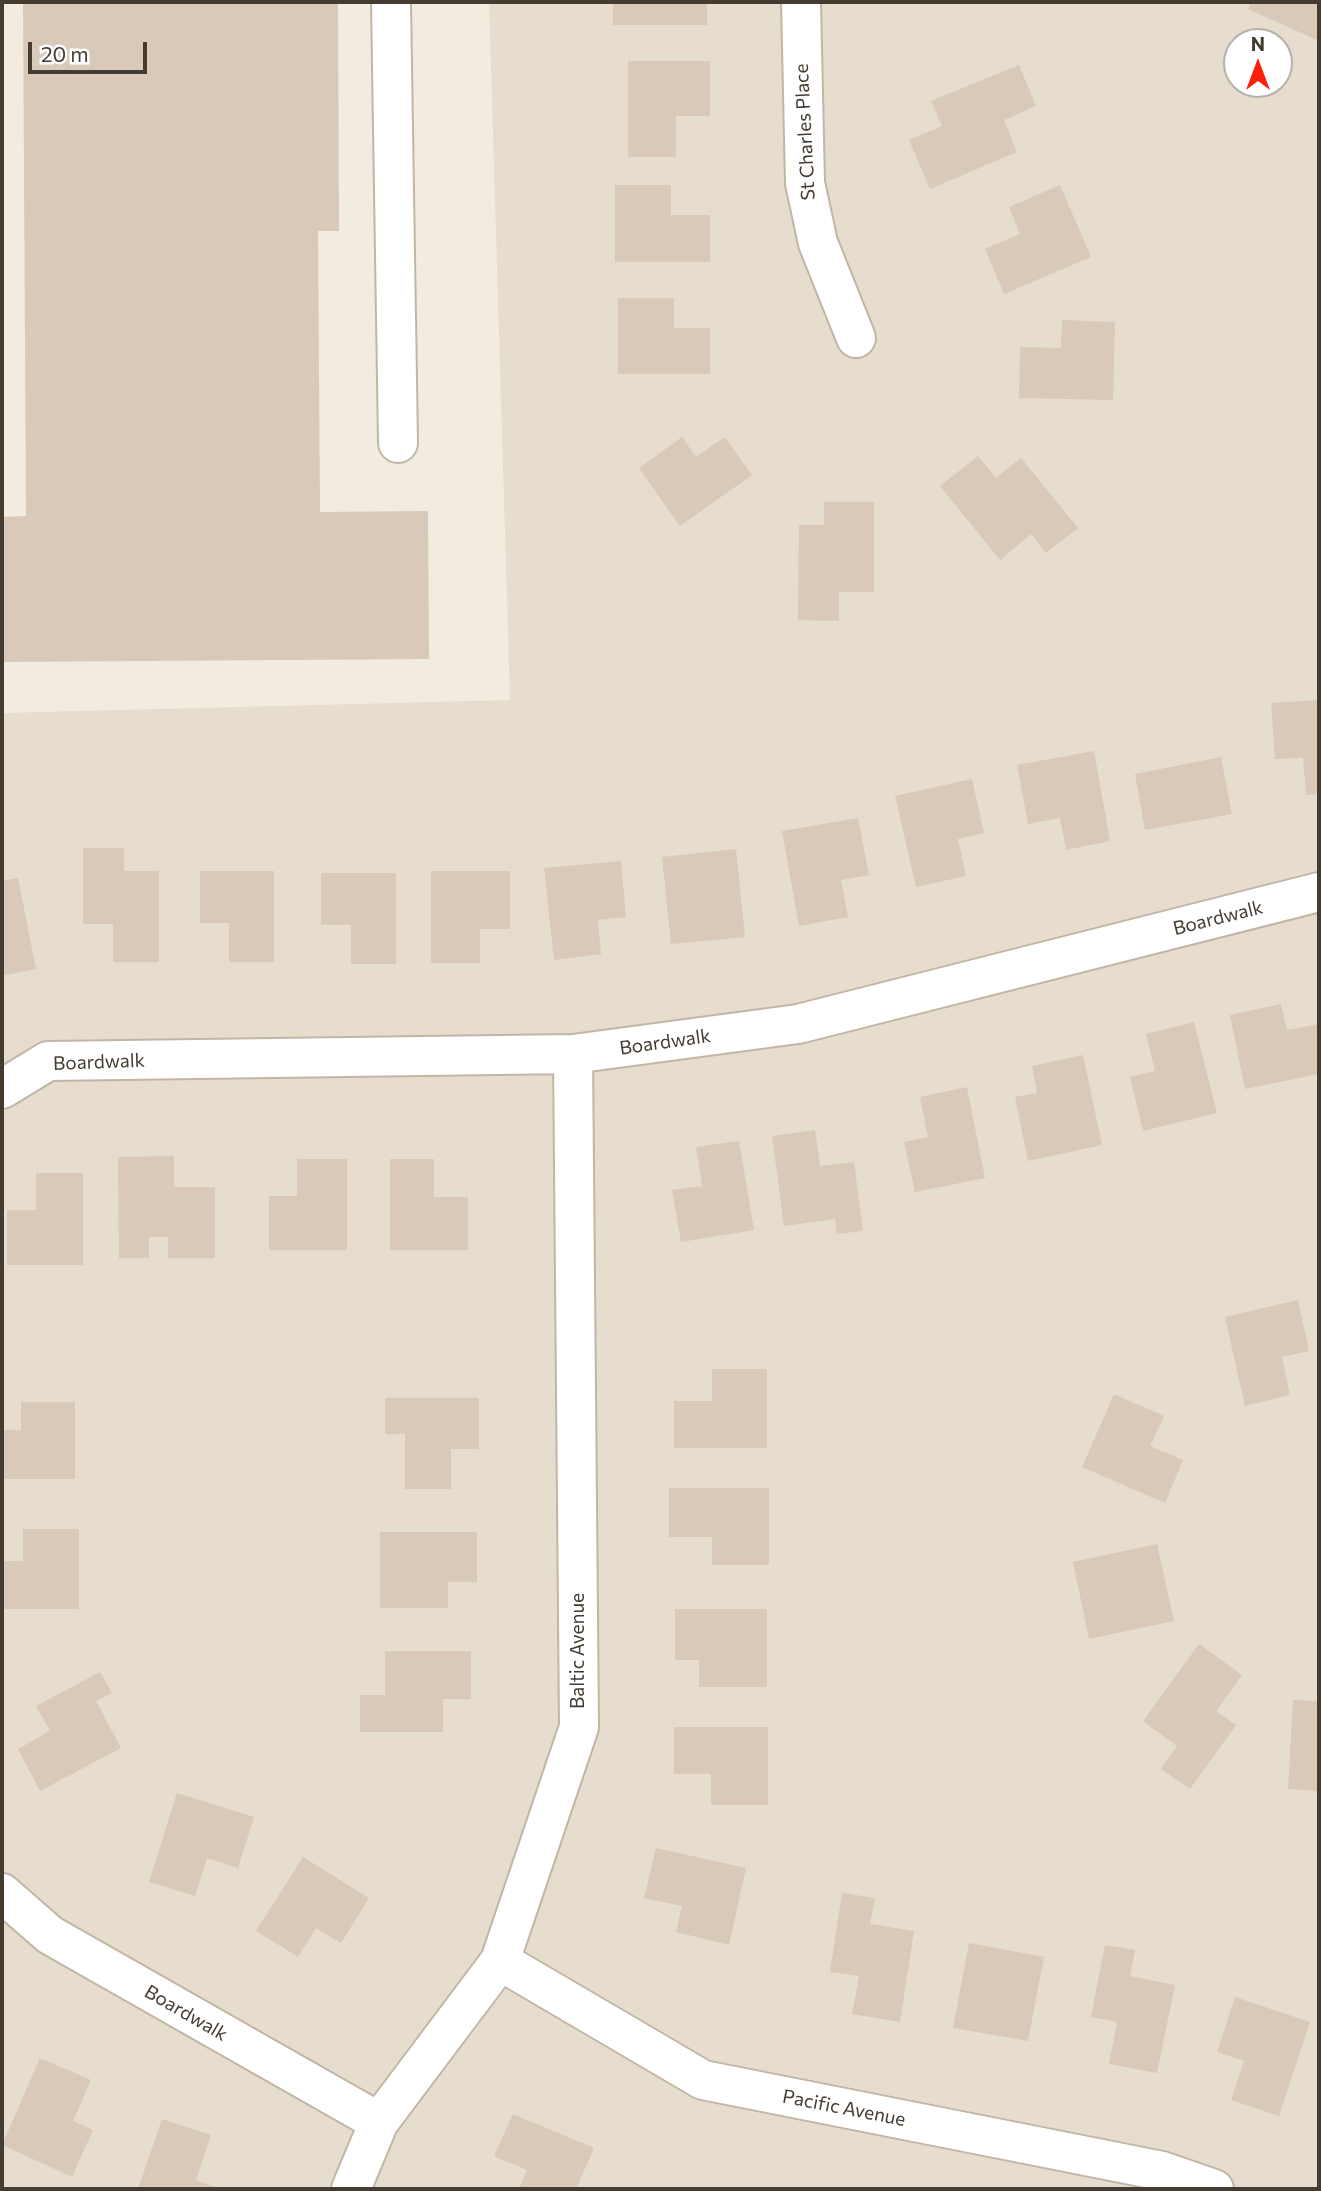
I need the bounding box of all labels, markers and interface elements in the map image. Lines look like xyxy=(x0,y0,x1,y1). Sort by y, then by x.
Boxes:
scale bar xyxy=(32,28,150,72)
north arrow xyxy=(1223,28,1293,98)
text: N xyxy=(1251,32,1265,55)
text: 20 m xyxy=(41,41,89,66)
street label: St Charles Place xyxy=(790,63,820,201)
street label: Boardwalk xyxy=(1171,896,1265,940)
street label: Boardwalk xyxy=(618,1024,712,1060)
street label: Boardwalk xyxy=(53,1049,145,1075)
street label: Baltic Avenue xyxy=(567,1593,589,1709)
street label: Boardwalk xyxy=(141,1980,231,2046)
street label: Pacific Avenue xyxy=(781,2085,907,2131)

